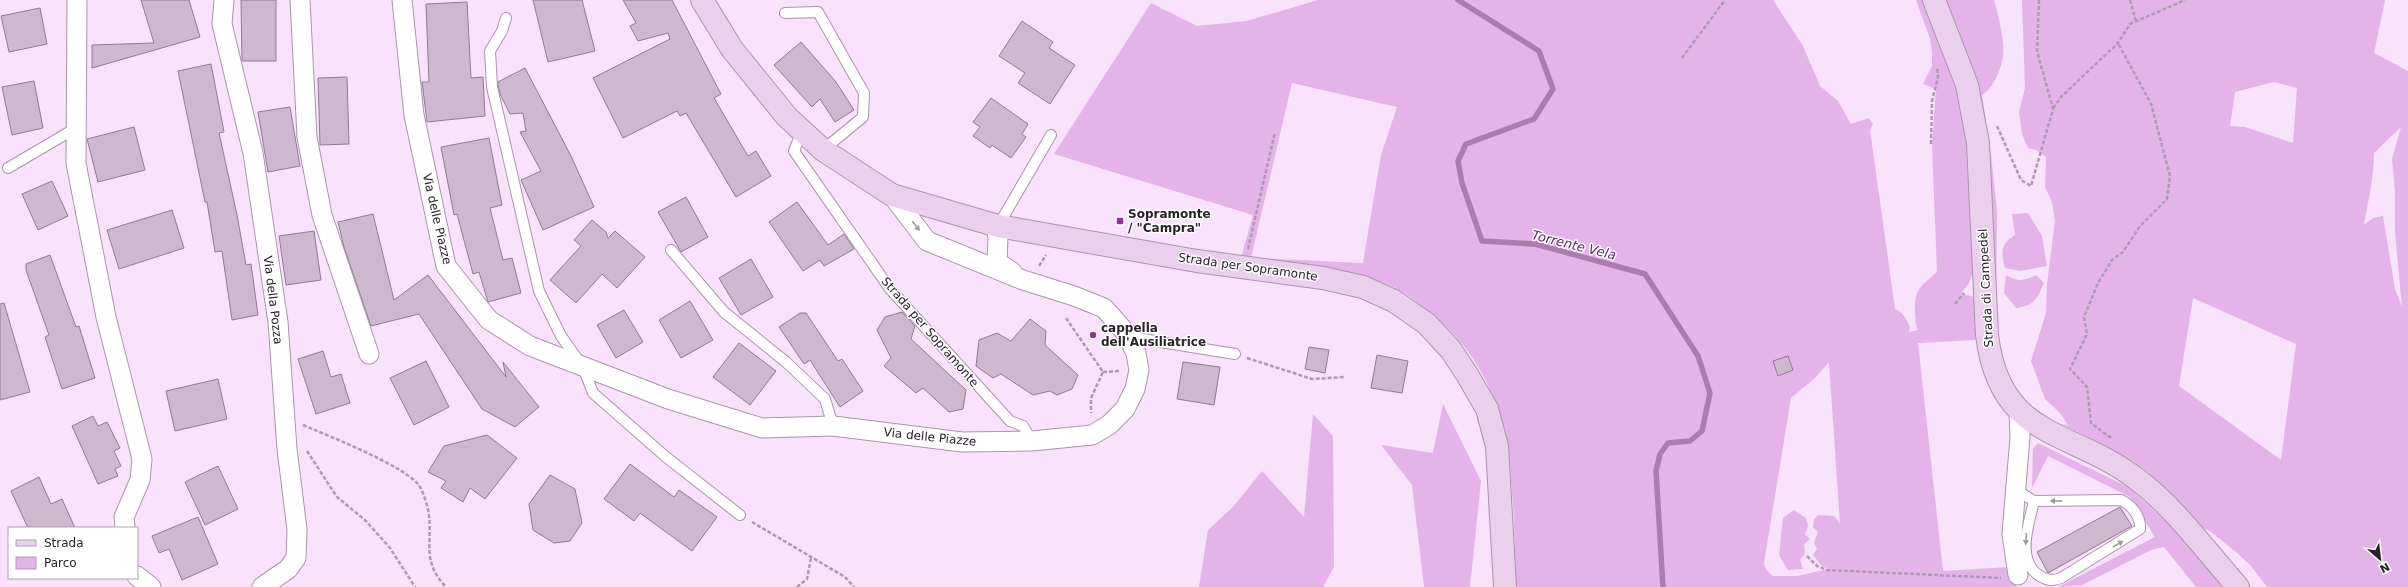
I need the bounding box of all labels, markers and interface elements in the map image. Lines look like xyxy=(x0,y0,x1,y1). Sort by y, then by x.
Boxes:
street label: Via delle Piazze xyxy=(420,172,454,266)
place label: Sopramonte / "Campra" xyxy=(1128,207,1211,235)
marker: Sopramonte / "Campra" xyxy=(1115,216,1125,226)
one-way arrow xyxy=(911,220,920,231)
water label: Torrente Vela xyxy=(1530,227,1618,263)
street label: Strada di Campedèl xyxy=(1976,228,1996,348)
street label: Strada per Sopramonte xyxy=(1177,250,1319,284)
street label: Via della Pozza xyxy=(261,255,285,345)
street label: Strada per Sopramonte xyxy=(879,274,981,390)
place label: cappella dell'Ausiliatrice xyxy=(1101,321,1206,349)
marker: cappella dell'Ausiliatrice xyxy=(1088,330,1098,340)
street label: Via delle Piazze xyxy=(883,425,977,449)
one-way arrow xyxy=(2049,498,2062,504)
legend xyxy=(8,527,138,579)
one-way arrow xyxy=(2023,533,2030,545)
text: Strada xyxy=(44,536,84,550)
north arrow xyxy=(2360,539,2400,579)
one-way arrow xyxy=(2112,541,2124,548)
text: Parco xyxy=(44,556,77,570)
text: N xyxy=(2377,559,2392,575)

